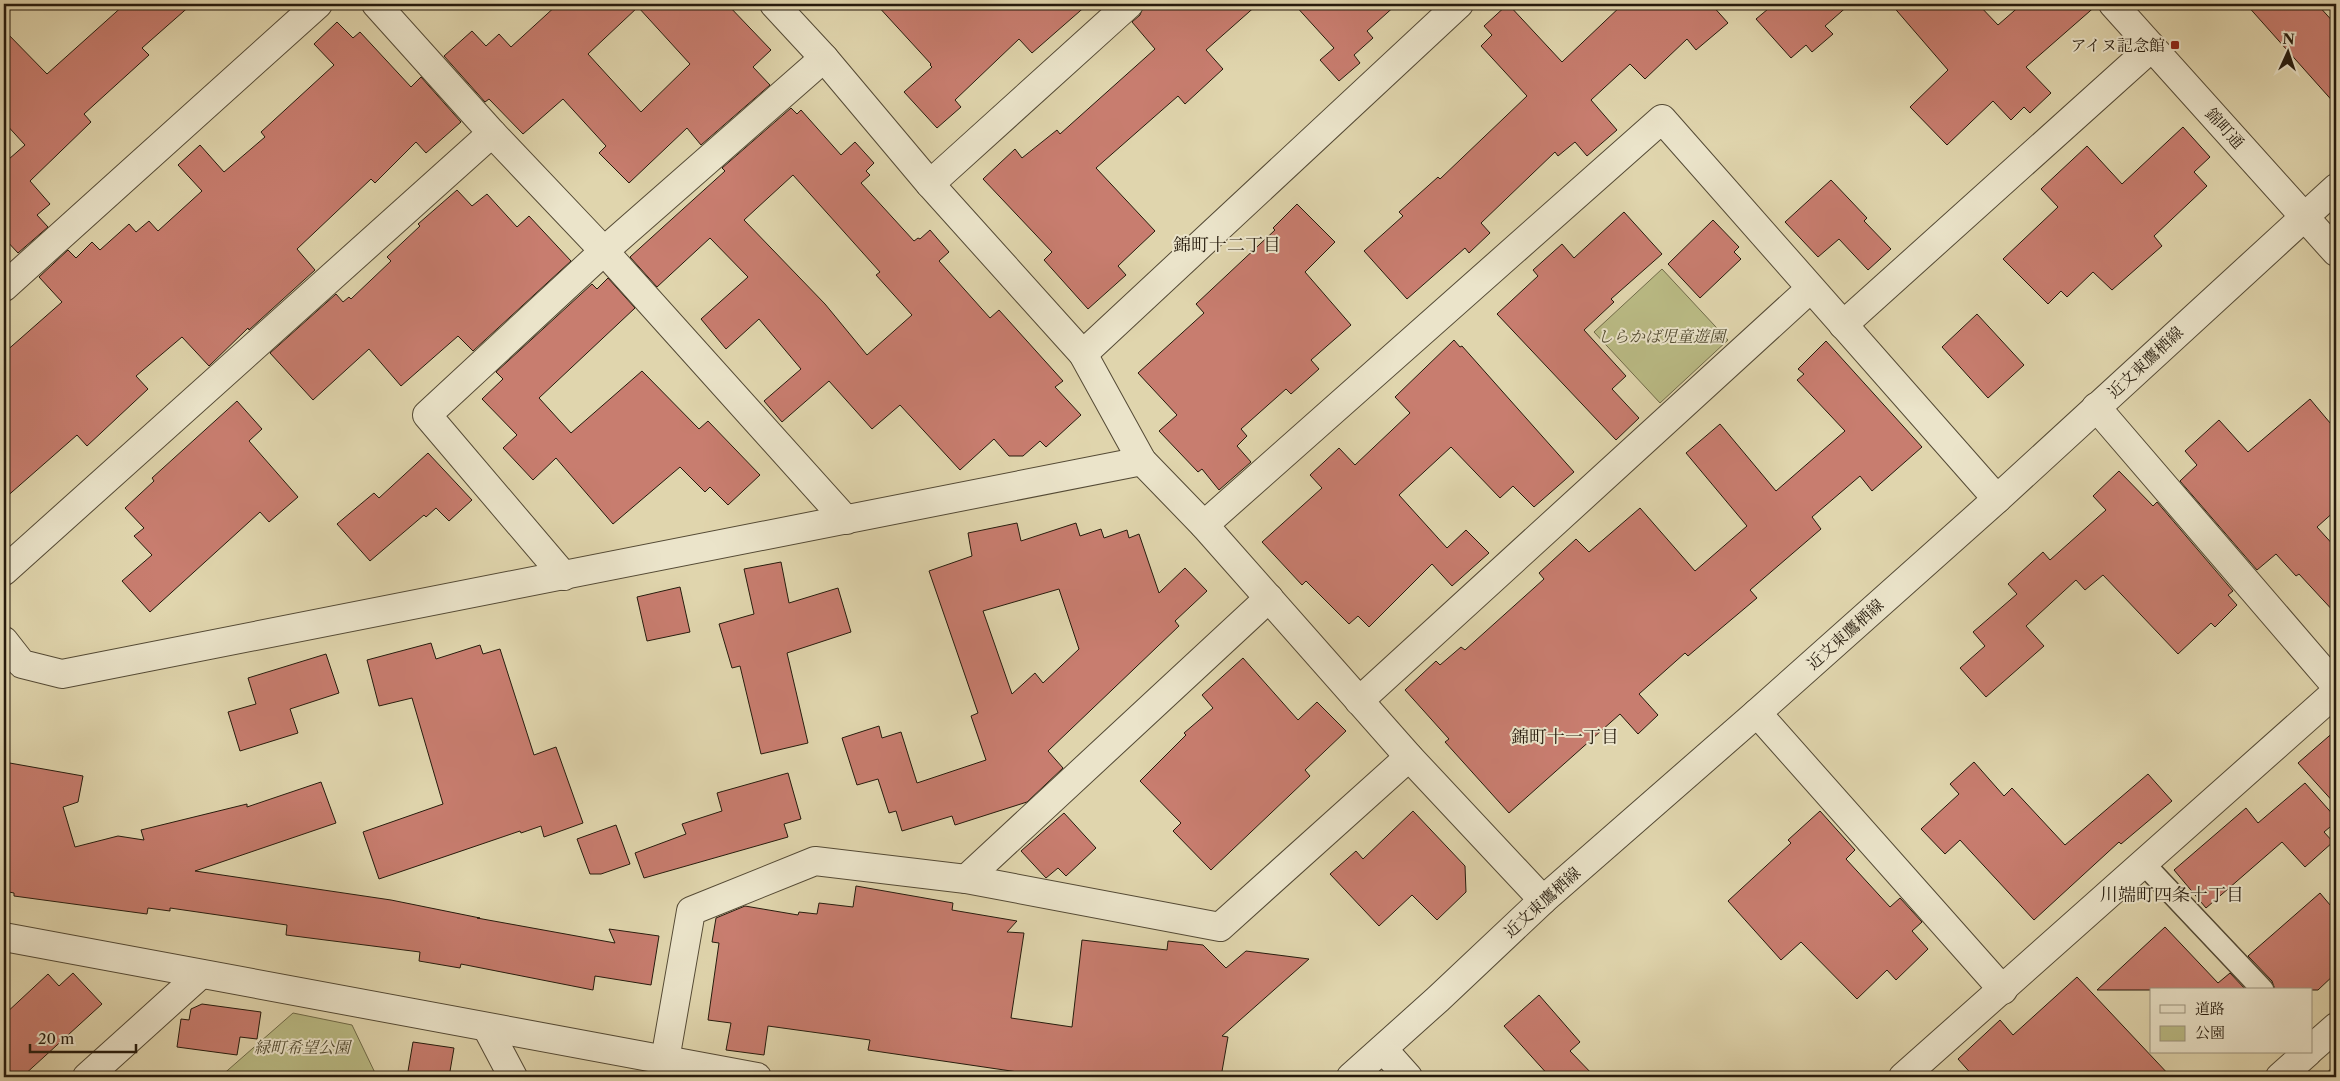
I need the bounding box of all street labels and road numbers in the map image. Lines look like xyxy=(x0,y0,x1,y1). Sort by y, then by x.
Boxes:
street label: 錦町通 xyxy=(2201,103,2248,153)
street label: 近文東鷹栖線 xyxy=(2103,322,2187,402)
street label: 近文東鷹栖線 xyxy=(1803,594,1887,674)
street label: 近文東鷹栖線 xyxy=(1500,862,1584,942)

